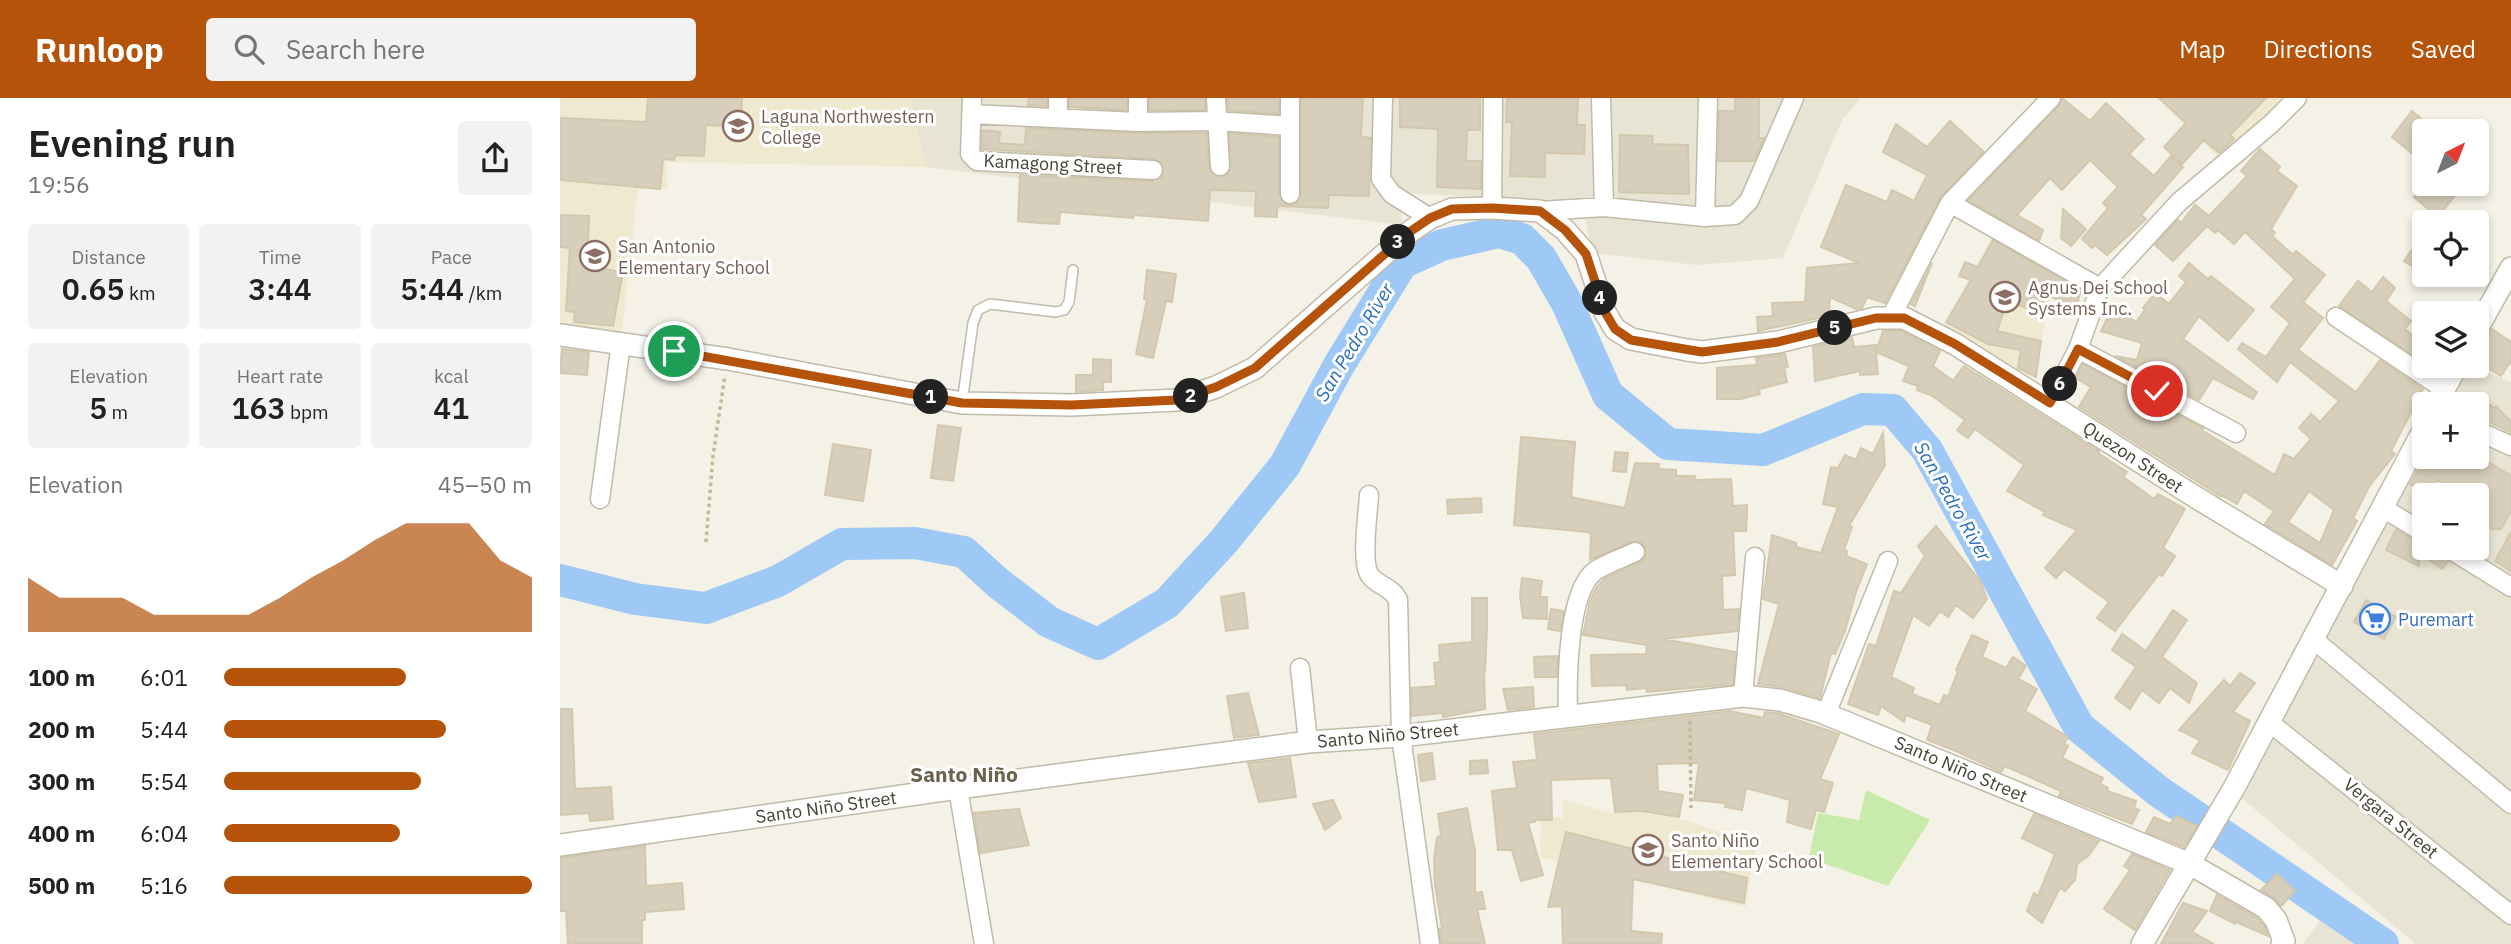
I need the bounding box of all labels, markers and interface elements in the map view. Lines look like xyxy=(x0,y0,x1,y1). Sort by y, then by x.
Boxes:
search box xyxy=(206,18,696,81)
text: Runloop xyxy=(35,28,164,71)
icon: search xyxy=(230,30,268,68)
text: Search here xyxy=(286,32,425,66)
text: Map xyxy=(2179,33,2225,65)
text: Directions xyxy=(2263,33,2373,65)
text: Saved xyxy=(2411,33,2476,65)
place label: Laguna Northwestern College xyxy=(761,105,935,149)
school or university icon: Laguna Northwestern College xyxy=(721,109,755,143)
text: Evening run xyxy=(28,118,236,167)
north arrow xyxy=(2412,119,2488,196)
map controls xyxy=(2412,119,2489,560)
button: share xyxy=(458,121,532,195)
street label: Kamagong Street xyxy=(983,149,1123,179)
text: 19:56 xyxy=(28,169,90,199)
button: locate xyxy=(2412,210,2489,287)
pin: 3 xyxy=(1380,225,1416,260)
text: 3 xyxy=(1392,229,1403,253)
place label: San Antonio Elementary School xyxy=(618,235,770,279)
school or university icon: San Antonio Elementary School xyxy=(578,239,612,273)
text: Distance xyxy=(72,245,146,269)
text: Time xyxy=(259,245,301,269)
text: Pace xyxy=(431,245,472,269)
text: 0.65 xyxy=(62,269,125,308)
text: 3:44 xyxy=(248,269,312,308)
text: 5:44 xyxy=(400,269,464,308)
place label: Agnus Dei School Systems Inc. xyxy=(2028,276,2168,320)
water label: San Pedro River xyxy=(1309,278,1399,405)
pin: 4 xyxy=(1583,280,1618,316)
school or university icon: Agnus Dei School Systems Inc. xyxy=(1988,280,2022,314)
text: km xyxy=(125,281,156,305)
text: /km xyxy=(464,281,502,305)
text: 4 xyxy=(1594,285,1605,309)
button: layers xyxy=(2412,301,2489,378)
pin: 5 xyxy=(1818,310,1852,345)
text: 5 xyxy=(1829,315,1840,339)
pin xyxy=(644,321,704,381)
icon: arrive xyxy=(655,332,693,370)
pin xyxy=(2127,361,2187,421)
text: Elevation xyxy=(69,364,148,388)
text: Heart rate xyxy=(237,364,323,388)
text: kcal xyxy=(434,364,469,388)
pin: 6 xyxy=(2042,366,2078,402)
text: 6 xyxy=(2054,371,2065,395)
icon: check xyxy=(2138,372,2176,410)
pin: 2 xyxy=(1174,378,1208,414)
pin: 1 xyxy=(914,380,948,414)
text: 2 xyxy=(1185,383,1196,407)
text: 1 xyxy=(925,384,936,408)
text: 5 xyxy=(89,388,107,427)
text: 163 xyxy=(231,388,285,427)
text: 41 xyxy=(433,388,469,427)
button: + xyxy=(2412,392,2489,469)
text: m xyxy=(107,400,128,424)
text: bpm xyxy=(285,400,329,424)
street label: Quezon Street xyxy=(2079,416,2187,498)
water label: San Pedro River xyxy=(1909,437,1997,566)
text: Elevation xyxy=(28,469,123,499)
text: 45–50 m xyxy=(438,469,532,499)
button: − xyxy=(2412,483,2489,560)
supermarket icon: Puremart xyxy=(2358,602,2392,636)
place label: Puremart xyxy=(2398,608,2474,631)
text: 100 m xyxy=(28,662,95,692)
text: 6:01 xyxy=(140,662,188,692)
text: 200 m xyxy=(28,714,95,744)
text: 5:44 xyxy=(140,714,188,744)
street label: Santo Niño Street xyxy=(1316,717,1460,753)
street label: Santo Niño Street xyxy=(1891,731,2031,807)
district label: Santo Niño xyxy=(910,760,1018,788)
text: 300 m xyxy=(28,766,95,796)
text: 5:54 xyxy=(140,766,188,796)
street label: Vergara Street xyxy=(2339,773,2443,863)
street label: Santo Niño Street xyxy=(754,786,898,828)
text: 400 m xyxy=(28,818,95,848)
text: 6:04 xyxy=(140,818,188,848)
place label: Santo Niño Elementary School xyxy=(1671,829,1823,873)
school or university icon: Santo Niño Elementary School xyxy=(1631,833,1665,867)
text: 500 m xyxy=(28,870,95,900)
text: 5:16 xyxy=(140,870,188,900)

